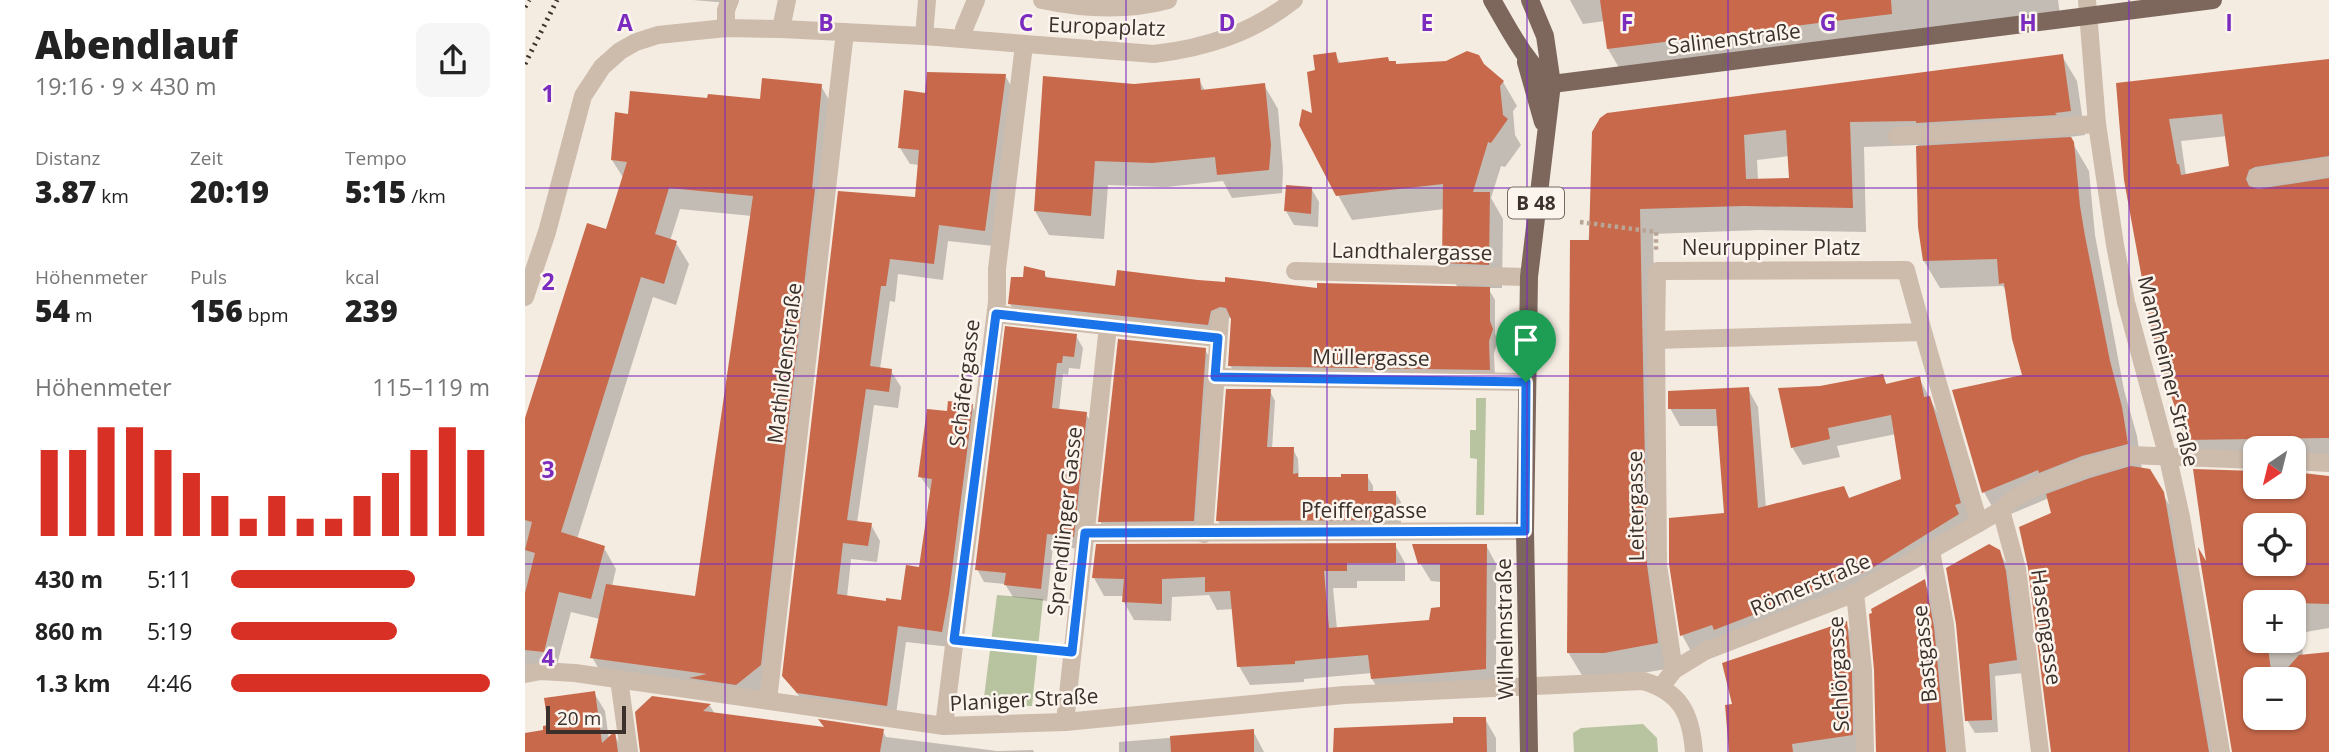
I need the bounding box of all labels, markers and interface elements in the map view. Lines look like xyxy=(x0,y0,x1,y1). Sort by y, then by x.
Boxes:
text: A xyxy=(617,6,633,38)
text: B xyxy=(818,6,834,38)
text: C xyxy=(1019,6,1033,38)
text: D xyxy=(1218,6,1236,38)
text: E xyxy=(1421,6,1433,38)
text: F xyxy=(1621,6,1633,38)
text: G xyxy=(1820,6,1836,38)
text: H xyxy=(2019,6,2037,38)
text: I xyxy=(2225,6,2233,38)
street label: Europaplatz xyxy=(1048,10,1166,42)
street label: Salinenstraße xyxy=(1666,16,1802,60)
text: Abendlauf xyxy=(35,18,238,70)
button: share xyxy=(416,23,490,97)
text: 19:16 · 9 × 430 m xyxy=(35,70,217,102)
text: 1 xyxy=(541,77,555,109)
text: Distanz xyxy=(35,145,101,171)
text: Zeit xyxy=(190,145,223,171)
text: Tempo xyxy=(345,145,407,171)
text: 3.87 xyxy=(35,171,96,212)
text: 20:19 xyxy=(190,171,269,212)
text: 5:15 xyxy=(345,171,406,212)
text: km xyxy=(96,183,129,209)
text: /km xyxy=(406,183,446,209)
road number: B 48 xyxy=(1508,188,1564,218)
street label: Neuruppiner Platz xyxy=(1682,233,1860,261)
street label: Landthalergasse xyxy=(1331,236,1493,266)
text: Höhenmeter xyxy=(35,264,148,290)
text: Puls xyxy=(190,264,227,290)
text: kcal xyxy=(345,264,379,290)
text: 2 xyxy=(541,265,555,297)
street label: Mannheimer Straße xyxy=(2132,273,2206,469)
street label: Mathildenstraße xyxy=(760,281,808,445)
text: 54 xyxy=(35,290,70,331)
text: 156 xyxy=(190,290,243,331)
text: 239 xyxy=(345,290,398,331)
text: m xyxy=(70,302,93,328)
text: bpm xyxy=(243,302,289,328)
pin xyxy=(1496,310,1556,382)
street label: Schäfergasse xyxy=(942,318,986,448)
icon: arrive xyxy=(1507,321,1545,359)
street label: Müllergasse xyxy=(1312,342,1430,372)
text: Höhenmeter xyxy=(35,371,172,403)
text: 115–119 m xyxy=(372,371,490,403)
street label: Sprendlinger Gasse xyxy=(1040,425,1088,617)
north arrow xyxy=(2243,436,2307,499)
map controls xyxy=(2243,436,2306,730)
street label: Leitergasse xyxy=(1620,450,1650,562)
text: 3 xyxy=(541,453,555,485)
street label: Pfeiffergasse xyxy=(1301,496,1427,524)
button: locate xyxy=(2243,513,2306,576)
street label: Römerstraße xyxy=(1746,546,1874,622)
street label: Wilhelmstraße xyxy=(1489,558,1519,700)
text: 430 m xyxy=(35,563,103,595)
text: 5:11 xyxy=(147,563,193,595)
street label: Hasengasse xyxy=(2025,567,2069,687)
button: + xyxy=(2243,590,2306,653)
street label: Bastgasse xyxy=(1905,604,1943,704)
text: 860 m xyxy=(35,615,103,647)
text: 5:19 xyxy=(147,615,193,647)
street label: Schlörgasse xyxy=(1821,615,1855,733)
text: 4 xyxy=(541,641,555,673)
text: 1.3 km xyxy=(35,667,111,699)
text: 4:46 xyxy=(147,667,193,699)
button: − xyxy=(2243,667,2306,730)
street label: Planiger Straße xyxy=(949,681,1099,717)
scale bar xyxy=(546,703,627,735)
text: 20 m xyxy=(557,705,601,731)

